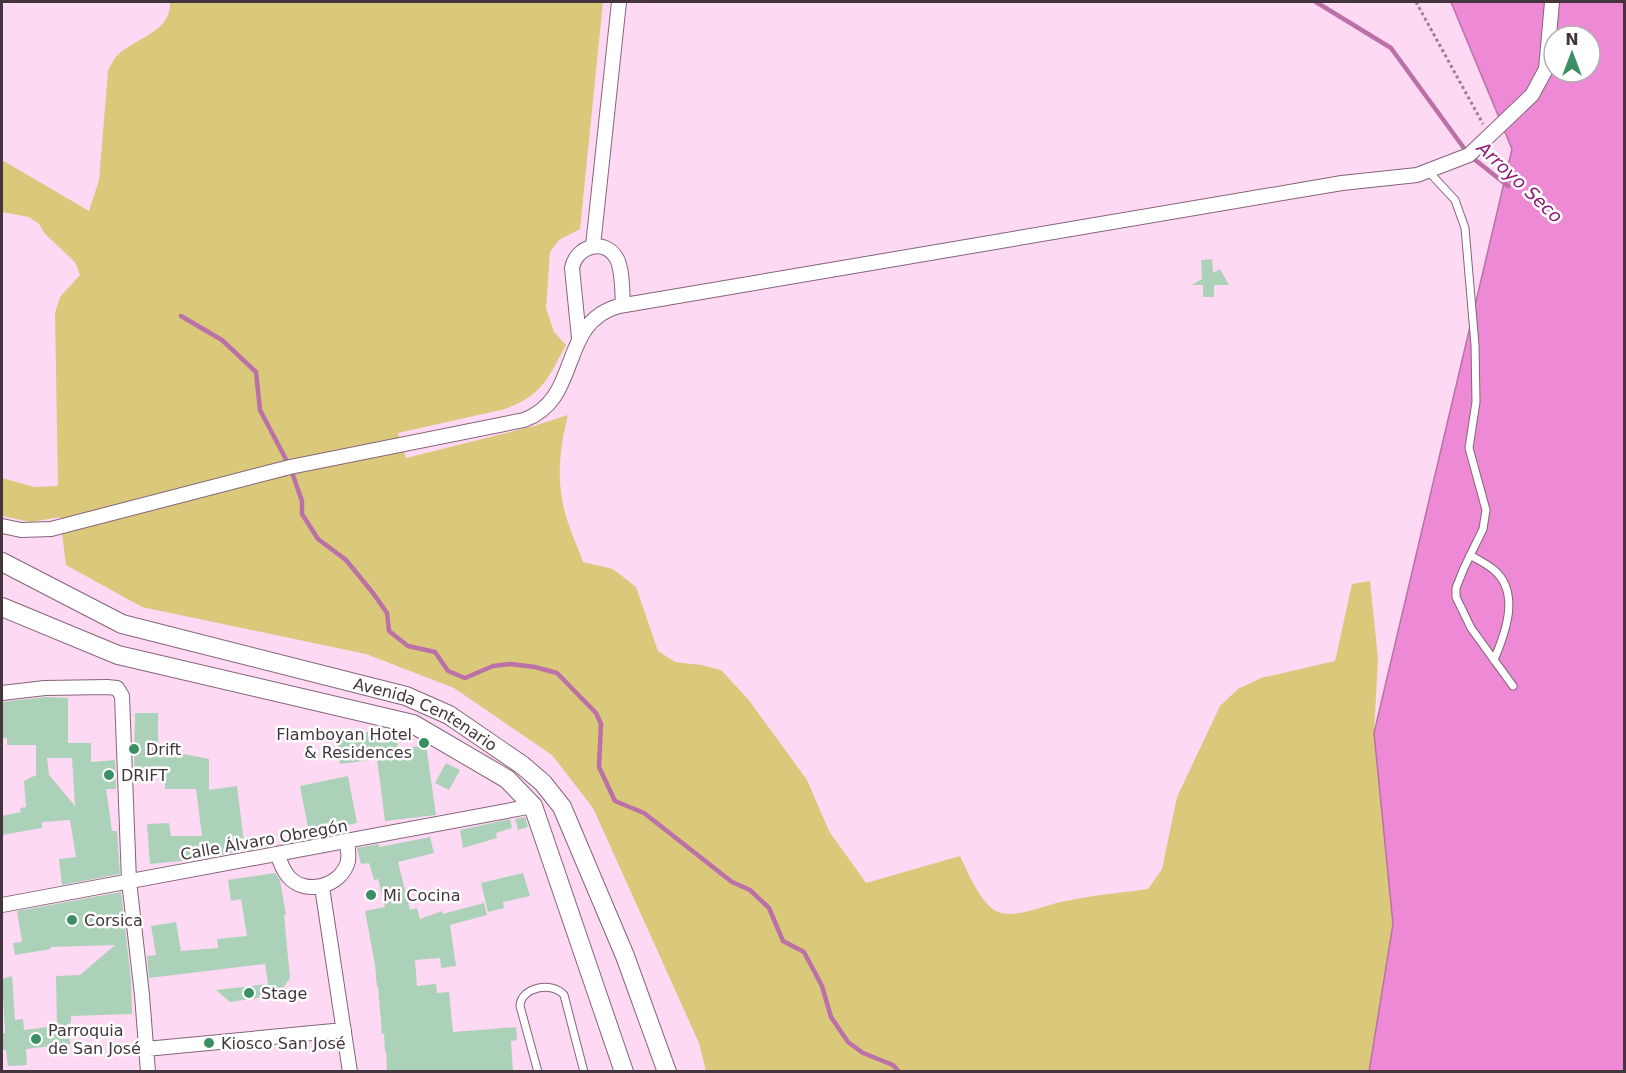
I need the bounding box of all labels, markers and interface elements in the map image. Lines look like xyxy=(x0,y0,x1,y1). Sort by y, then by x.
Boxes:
north arrow xyxy=(1542,24,1602,84)
text: N xyxy=(1565,30,1579,49)
water label: Arroyo Seco xyxy=(1472,136,1567,227)
street label: Avenida Centenario xyxy=(352,674,501,755)
place label: Flamboyan Hotel & Residences xyxy=(276,725,412,762)
marker: Flamboyan Hotel & Residences xyxy=(417,736,431,750)
place label: Drift xyxy=(146,740,181,759)
marker: Drift xyxy=(127,742,141,756)
place label: DRIFT xyxy=(121,766,168,785)
marker: DRIFT xyxy=(102,768,116,782)
street label: Calle Álvaro Obregón xyxy=(179,816,349,864)
place label: Mi Cocina xyxy=(383,886,460,905)
marker: Mi Cocina xyxy=(364,888,378,902)
place label: Corsica xyxy=(84,911,143,930)
marker: Corsica xyxy=(65,913,79,927)
place label: Stage xyxy=(261,984,307,1003)
marker: Stage xyxy=(242,986,256,1000)
place label: Parroquia de San José xyxy=(48,1021,141,1058)
marker: Parroquia de San José xyxy=(29,1032,43,1046)
place label: Kiosco San José xyxy=(221,1034,346,1053)
marker: Kiosco San José xyxy=(202,1036,216,1050)

